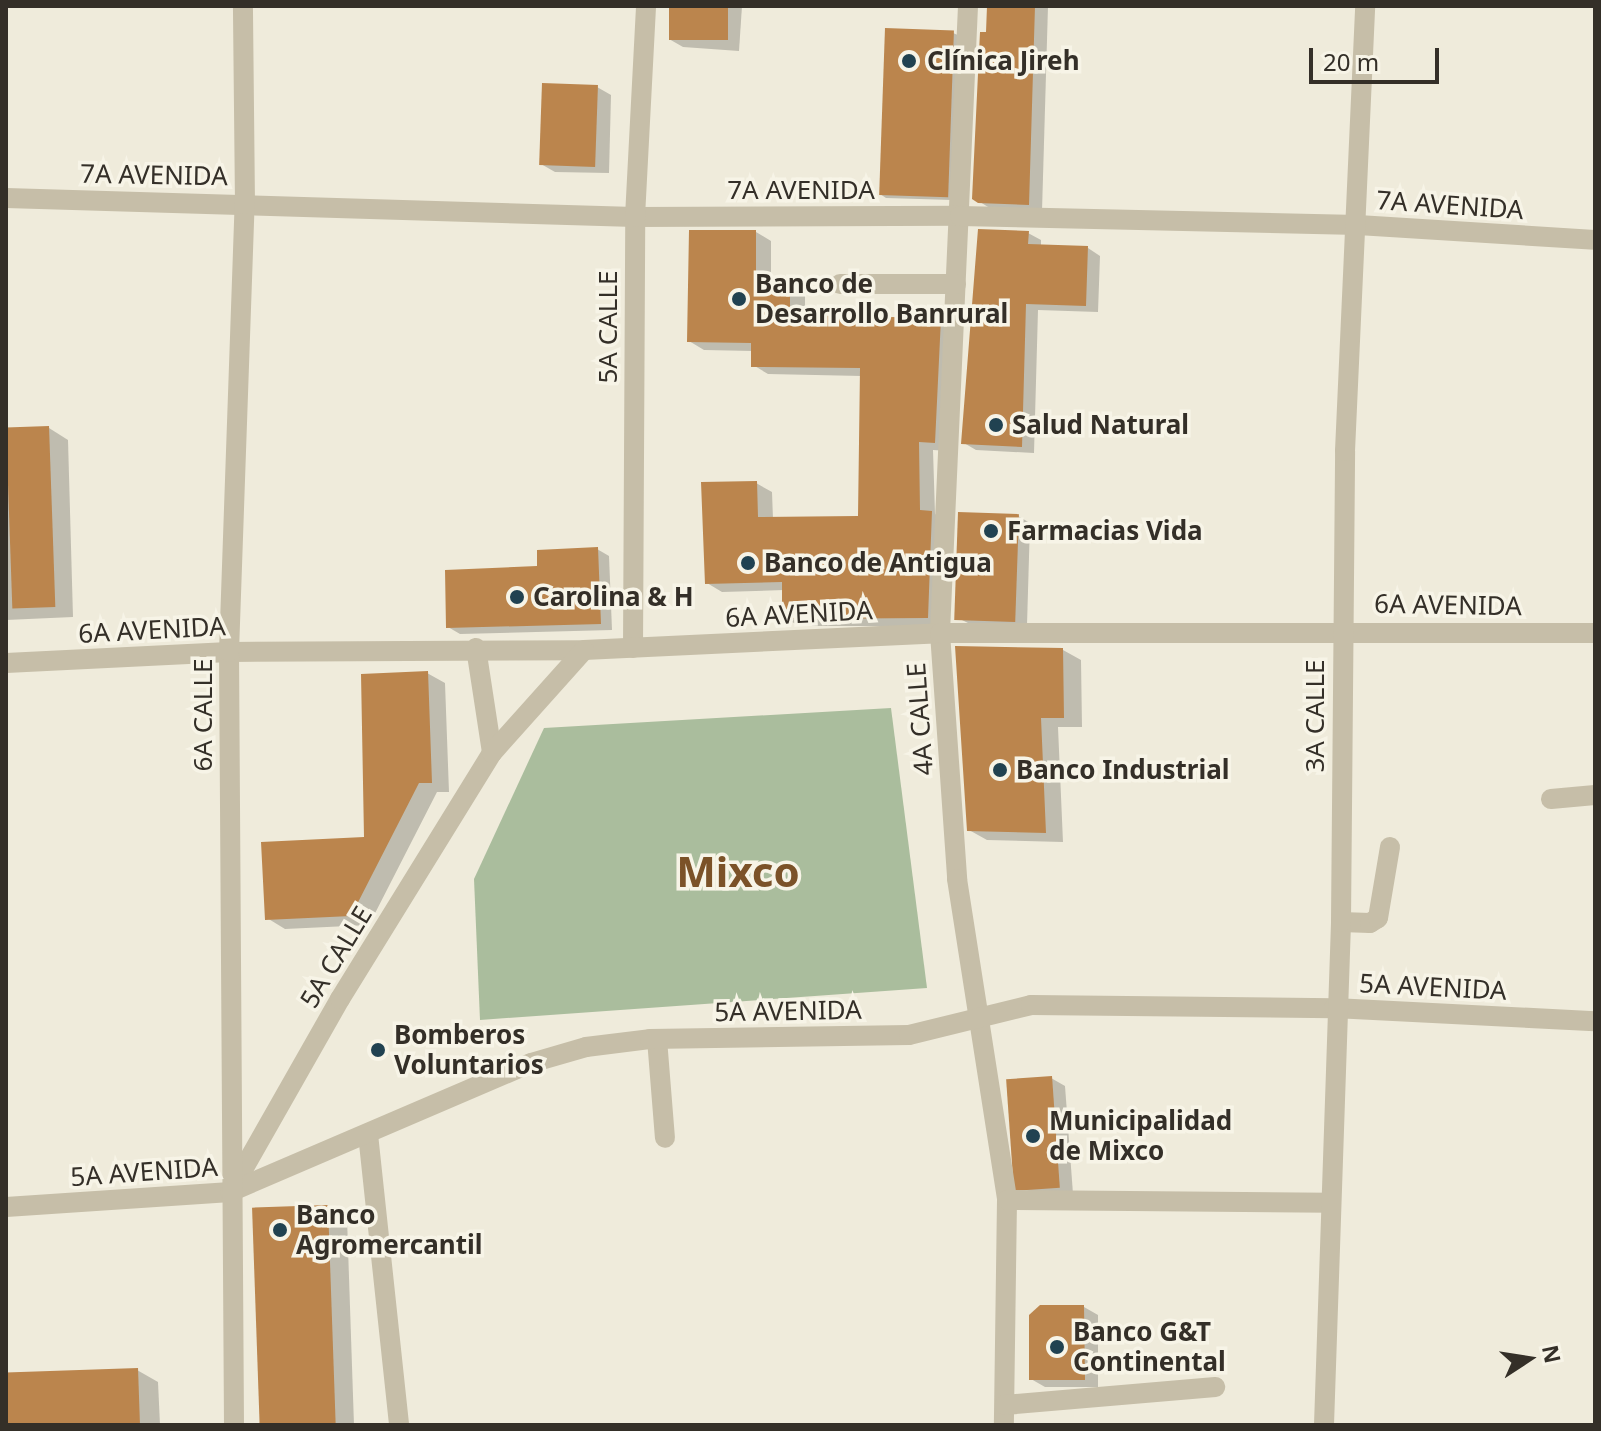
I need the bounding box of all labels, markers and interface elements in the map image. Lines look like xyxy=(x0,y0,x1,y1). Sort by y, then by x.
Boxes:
scale bar xyxy=(1313,32,1443,82)
place label: Clínica Jireh xyxy=(927,45,1080,77)
text: 20 m xyxy=(1323,45,1379,78)
marker: Clínica Jireh xyxy=(898,50,920,72)
street label: 7A AVENIDA xyxy=(80,158,228,192)
street label: 7A AVENIDA xyxy=(727,174,875,206)
street label: 7A AVENIDA xyxy=(1375,184,1525,226)
place label: Banco de Desarrollo Banrural xyxy=(755,268,1008,330)
street label: 5A CALLE xyxy=(592,271,624,383)
marker: Banco de Desarrollo Banrural xyxy=(730,290,748,308)
place label: Salud Natural xyxy=(1012,409,1189,441)
marker: Salud Natural xyxy=(987,416,1005,434)
place label: Farmacias Vida xyxy=(1007,515,1203,547)
marker: Farmacias Vida xyxy=(982,522,1000,540)
place label: Banco de Antigua xyxy=(764,547,992,579)
marker: Banco de Antigua xyxy=(739,554,757,572)
place label: Carolina & H xyxy=(533,581,694,613)
marker: Carolina & H xyxy=(508,588,526,606)
street label: 6A AVENIDA xyxy=(1374,588,1522,622)
street label: 6A AVENIDA xyxy=(725,595,873,633)
street label: 6A AVENIDA xyxy=(78,611,226,649)
street label: 6A CALLE xyxy=(187,659,219,771)
street label: 3A CALLE xyxy=(1299,660,1331,772)
street label: 4A CALLE xyxy=(900,662,940,776)
place label: Banco Industrial xyxy=(1016,754,1230,786)
marker: Banco Industrial xyxy=(991,761,1009,779)
district label: Mixco xyxy=(676,846,800,896)
street label: 5A CALLE xyxy=(294,901,378,1013)
street label: 5A AVENIDA xyxy=(1359,968,1507,1006)
street label: 5A AVENIDA xyxy=(714,994,862,1028)
place label: Bomberos Voluntarios xyxy=(394,1019,544,1080)
marker: Bomberos Voluntarios xyxy=(369,1041,387,1059)
place label: Municipalidad de Mixco xyxy=(1049,1105,1232,1166)
marker: Municipalidad de Mixco xyxy=(1024,1127,1042,1145)
street label: 5A AVENIDA xyxy=(69,1151,219,1193)
place label: Banco Agromercantil xyxy=(296,1199,482,1260)
marker: Banco Agromercantil xyxy=(271,1221,289,1239)
place label: Banco G&T Continental xyxy=(1073,1316,1226,1378)
north arrow xyxy=(1489,1319,1569,1399)
marker: Banco G&T Continental xyxy=(1048,1338,1066,1356)
text: N xyxy=(1536,1342,1569,1366)

